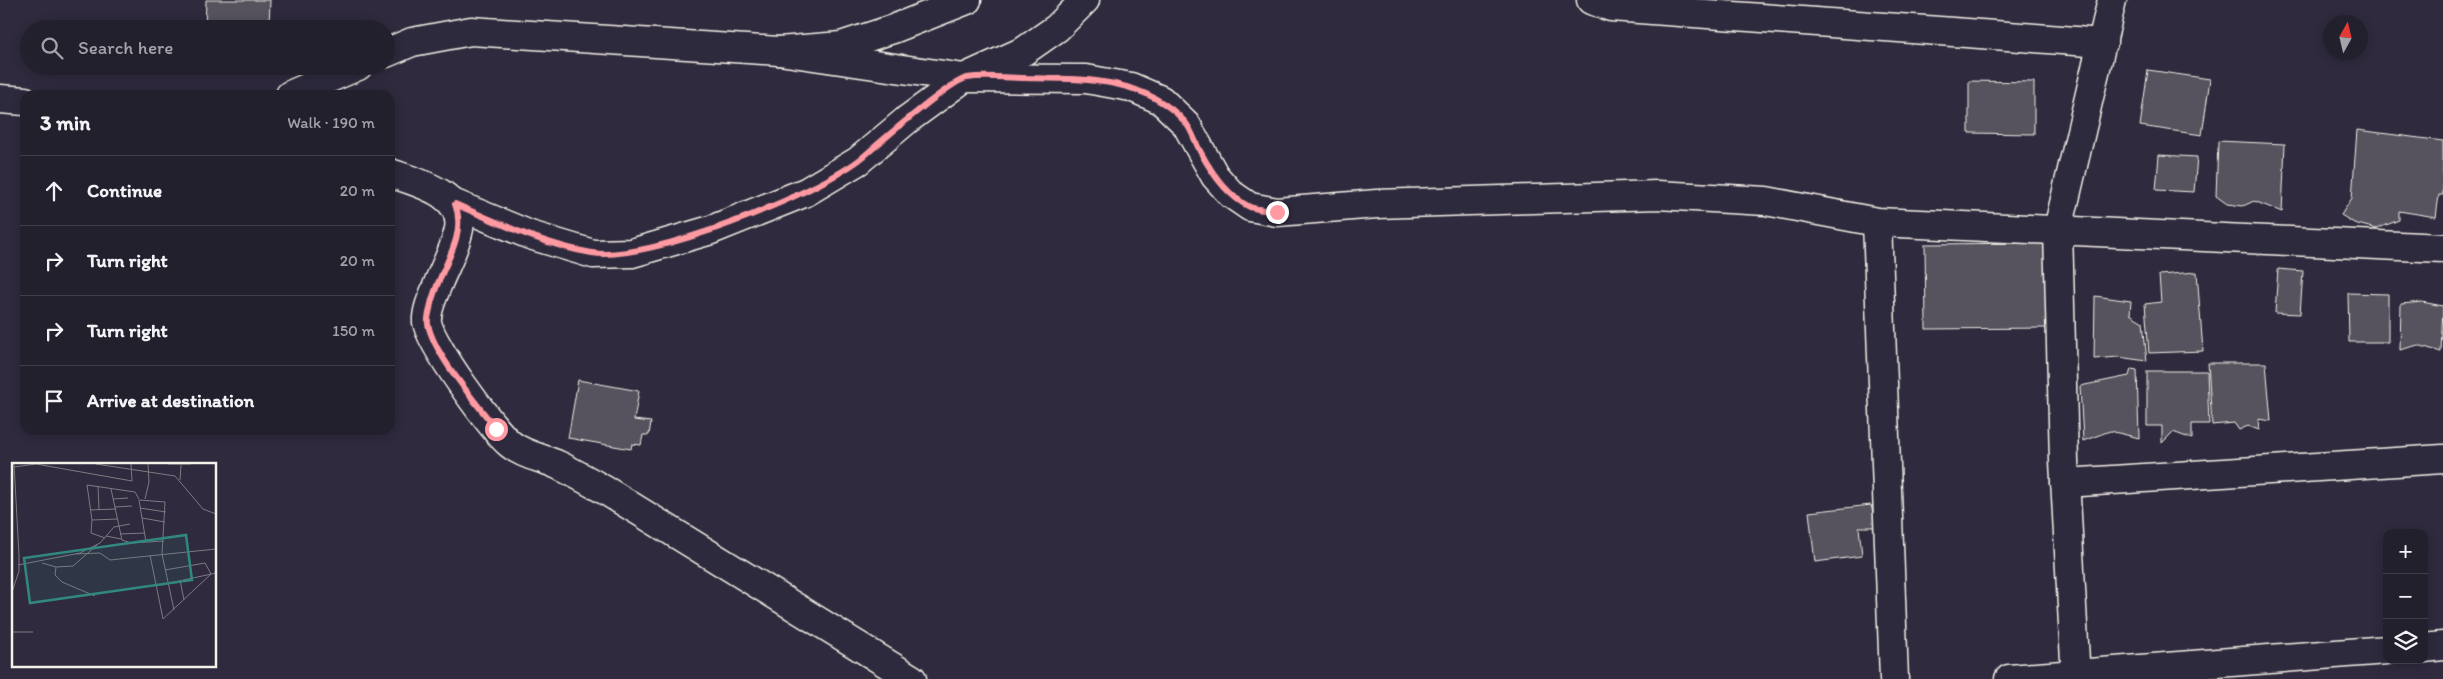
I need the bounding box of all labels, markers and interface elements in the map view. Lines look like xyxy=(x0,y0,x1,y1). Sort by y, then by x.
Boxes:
north arrow xyxy=(2323,15,2368,60)
search box xyxy=(20,20,395,75)
icon: search xyxy=(38,34,66,62)
text: Search here xyxy=(78,36,173,59)
text: 3 min xyxy=(40,110,90,135)
text: Walk · 190 m xyxy=(287,113,375,132)
icon: ahead xyxy=(40,177,68,205)
text: Continue xyxy=(87,179,162,202)
text: 20 m xyxy=(340,181,375,200)
route end xyxy=(1266,201,1289,224)
icon: right xyxy=(40,247,68,275)
text: Turn right xyxy=(87,249,168,272)
text: 20 m xyxy=(340,251,375,270)
icon: right xyxy=(40,317,68,345)
text: Turn right xyxy=(87,319,168,342)
text: 150 m xyxy=(332,321,375,340)
icon: arrive xyxy=(40,387,68,415)
text: Arrive at destination xyxy=(87,389,254,412)
route start xyxy=(485,418,508,441)
inset map xyxy=(12,463,216,666)
map controls xyxy=(2383,529,2428,664)
button: + xyxy=(2383,529,2428,574)
button: − xyxy=(2383,574,2428,619)
button: layers xyxy=(2383,619,2428,664)

